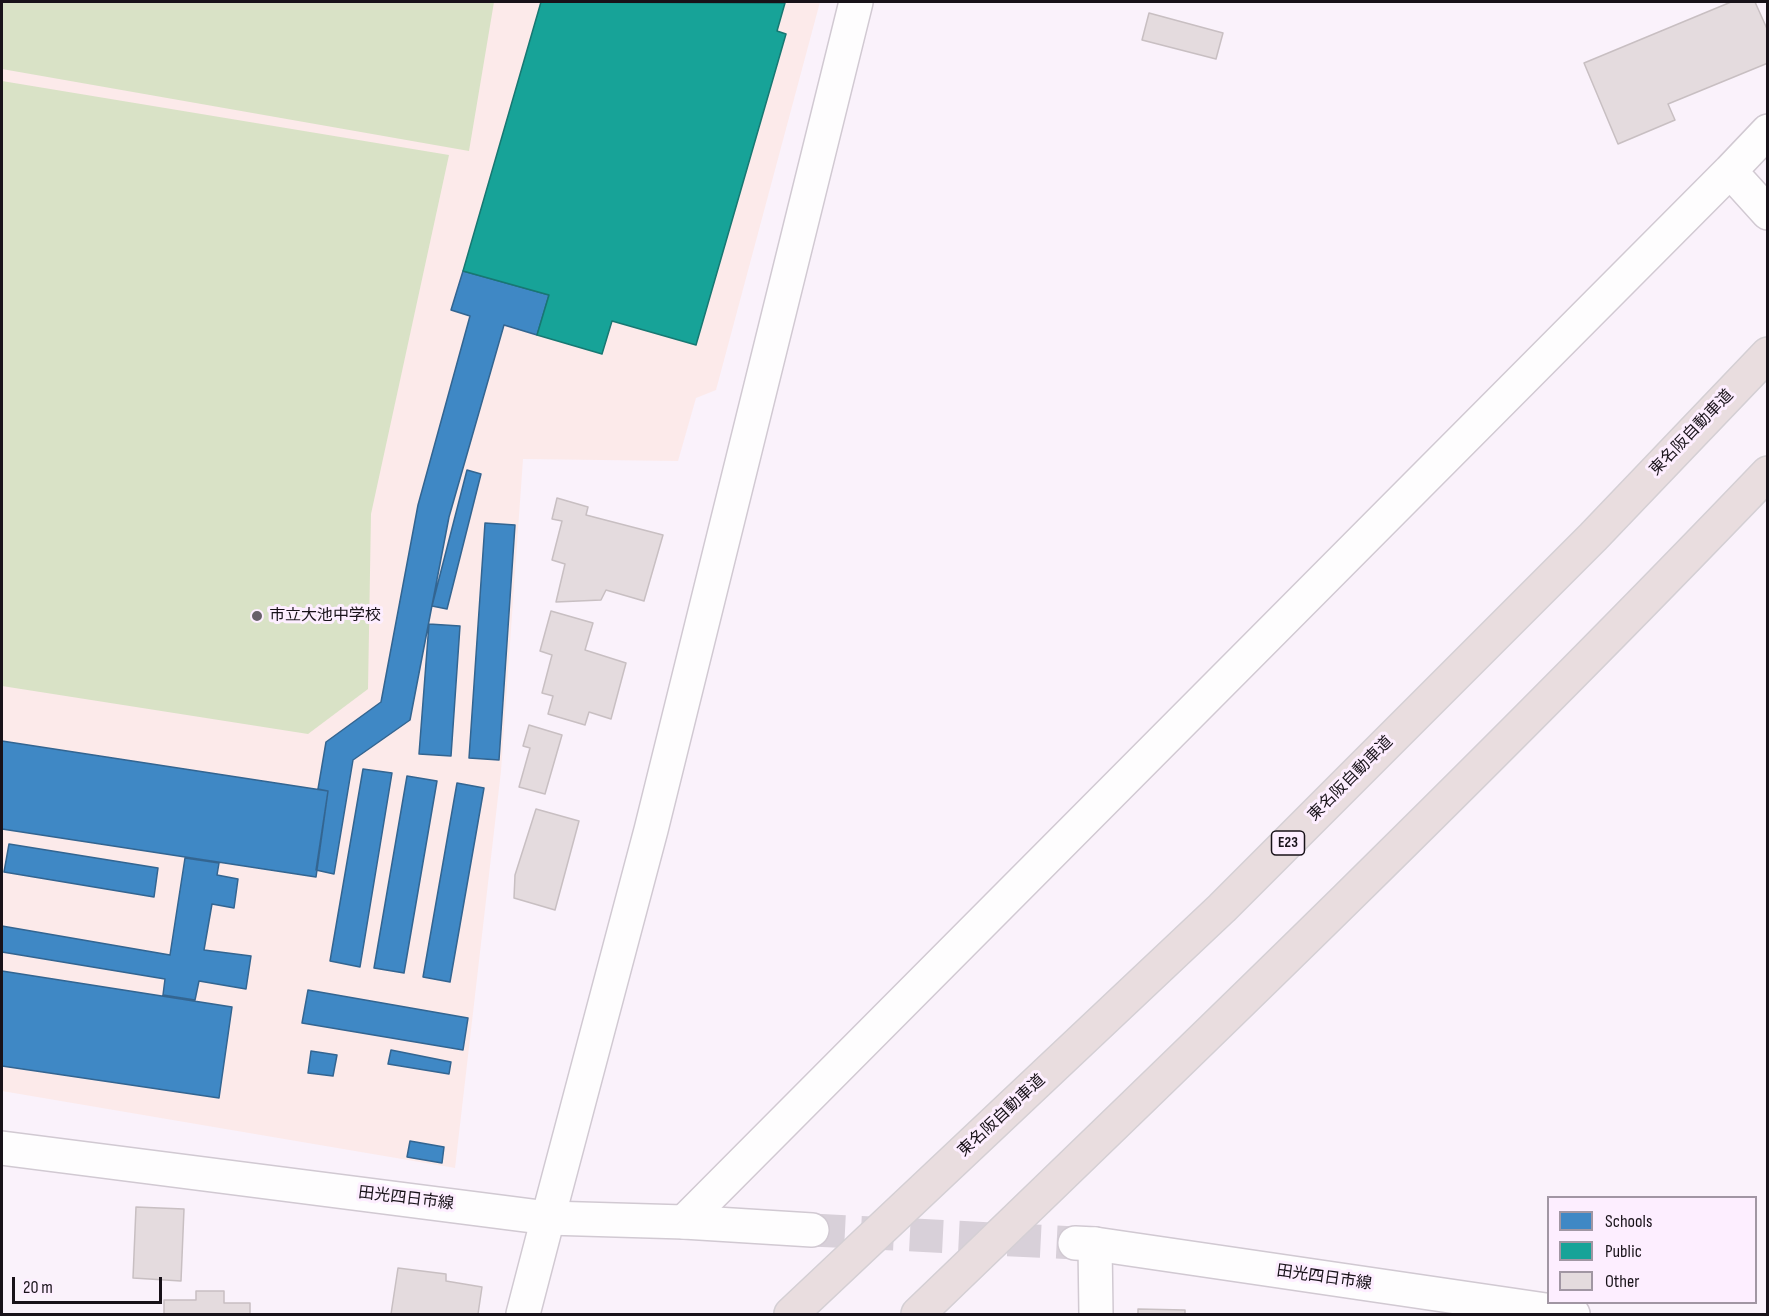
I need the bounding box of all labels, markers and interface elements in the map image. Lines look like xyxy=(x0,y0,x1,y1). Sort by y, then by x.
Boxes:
street label: 東名阪自動車道 xyxy=(1646,386,1738,480)
place label: 市立大池中学校 xyxy=(269,606,381,626)
marker: 市立大池中学校 xyxy=(250,609,264,623)
street label: 東名阪自動車道 xyxy=(1305,733,1397,825)
road number: E23 xyxy=(1272,831,1304,855)
street label: 東名阪自動車道 xyxy=(954,1071,1050,1161)
street label: 田光四日市線 xyxy=(357,1184,455,1214)
legend xyxy=(1547,1196,1757,1304)
text: Schools xyxy=(1605,1211,1652,1232)
text: Public xyxy=(1605,1241,1642,1262)
street label: 田光四日市線 xyxy=(1275,1262,1373,1294)
scale bar xyxy=(15,1265,165,1303)
text: Other xyxy=(1605,1271,1639,1292)
text: 20 m xyxy=(23,1277,53,1298)

